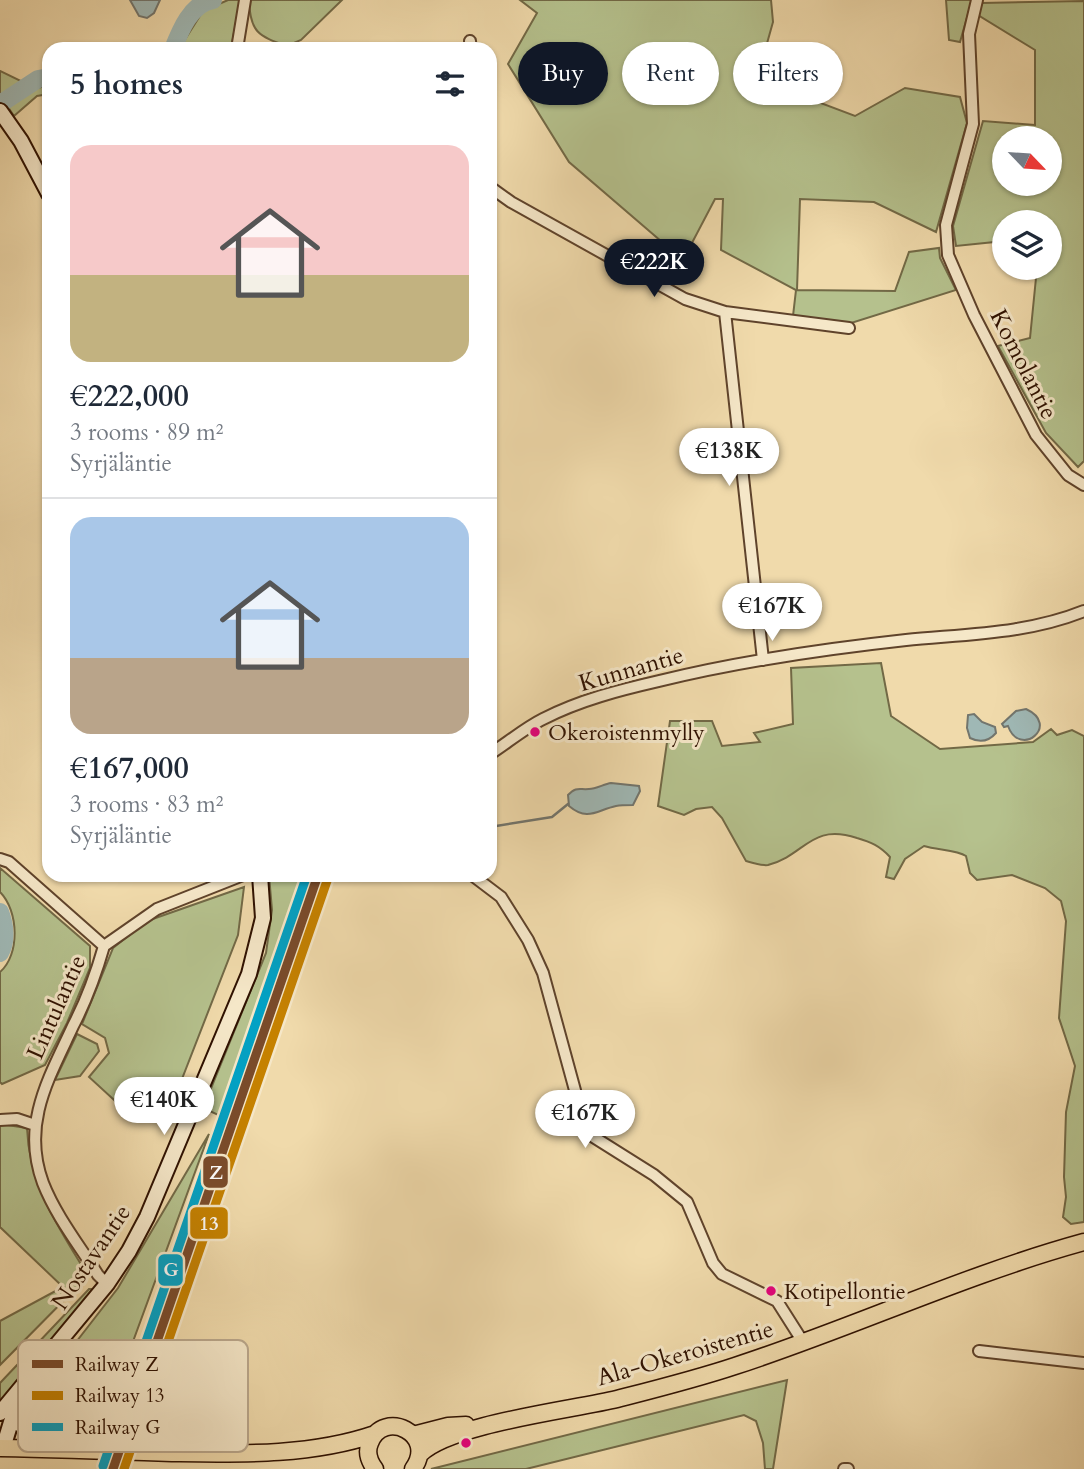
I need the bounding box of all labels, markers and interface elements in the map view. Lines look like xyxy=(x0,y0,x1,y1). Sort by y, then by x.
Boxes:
chip: Buy xyxy=(518,42,608,105)
chip: Rent xyxy=(622,42,719,105)
chip: Filters xyxy=(733,42,843,105)
text: 5 homes xyxy=(70,64,183,105)
icon: filters xyxy=(431,65,469,103)
north arrow xyxy=(992,126,1062,196)
map controls xyxy=(992,126,1062,280)
icon: home xyxy=(207,190,333,316)
button: layers xyxy=(992,210,1062,280)
pin: €222K xyxy=(605,240,703,299)
text: €222K xyxy=(620,246,688,277)
street label: Komolantie xyxy=(982,304,1065,425)
text: €222,000 xyxy=(70,376,189,417)
text: 3 rooms · 89 m² xyxy=(70,417,223,448)
pin: €138K xyxy=(680,428,778,488)
text: €138K xyxy=(695,435,763,466)
text: Syrjäläntie xyxy=(70,448,172,479)
icon: home xyxy=(207,562,333,688)
pin: €167K xyxy=(723,584,821,643)
text: €167K xyxy=(738,590,806,621)
street label: Kunnantie xyxy=(575,639,687,700)
place label: Okeroistenmylly xyxy=(548,718,705,748)
marker: Okeroistenmylly xyxy=(528,725,542,739)
text: €167,000 xyxy=(70,748,189,789)
text: 3 rooms · 83 m² xyxy=(70,789,223,820)
text: Syrjäläntie xyxy=(70,820,172,851)
street label: Lintulantie xyxy=(19,950,94,1065)
pin: €140K xyxy=(115,1078,213,1137)
text: €140K xyxy=(130,1084,198,1115)
pin: €167K xyxy=(536,1090,634,1150)
text: €167K xyxy=(551,1097,619,1128)
line badge: Z xyxy=(202,1155,229,1189)
text: Z xyxy=(209,1160,223,1186)
street label: Nostavantie xyxy=(44,1198,139,1317)
line badge: 13 xyxy=(189,1206,229,1240)
text: 13 xyxy=(199,1211,219,1237)
line badge: G xyxy=(157,1253,184,1287)
text: G xyxy=(163,1257,179,1283)
place label: Kotipellontie xyxy=(784,1277,906,1307)
marker: Kotipellontie xyxy=(764,1284,778,1298)
street label: Ala-Okeroistentie xyxy=(593,1312,777,1395)
legend xyxy=(18,1340,248,1452)
text: Railway Z xyxy=(75,1352,159,1378)
text: Railway 13 xyxy=(75,1383,165,1409)
text: Railway G xyxy=(75,1415,160,1441)
unlabelled marker xyxy=(459,1436,473,1450)

